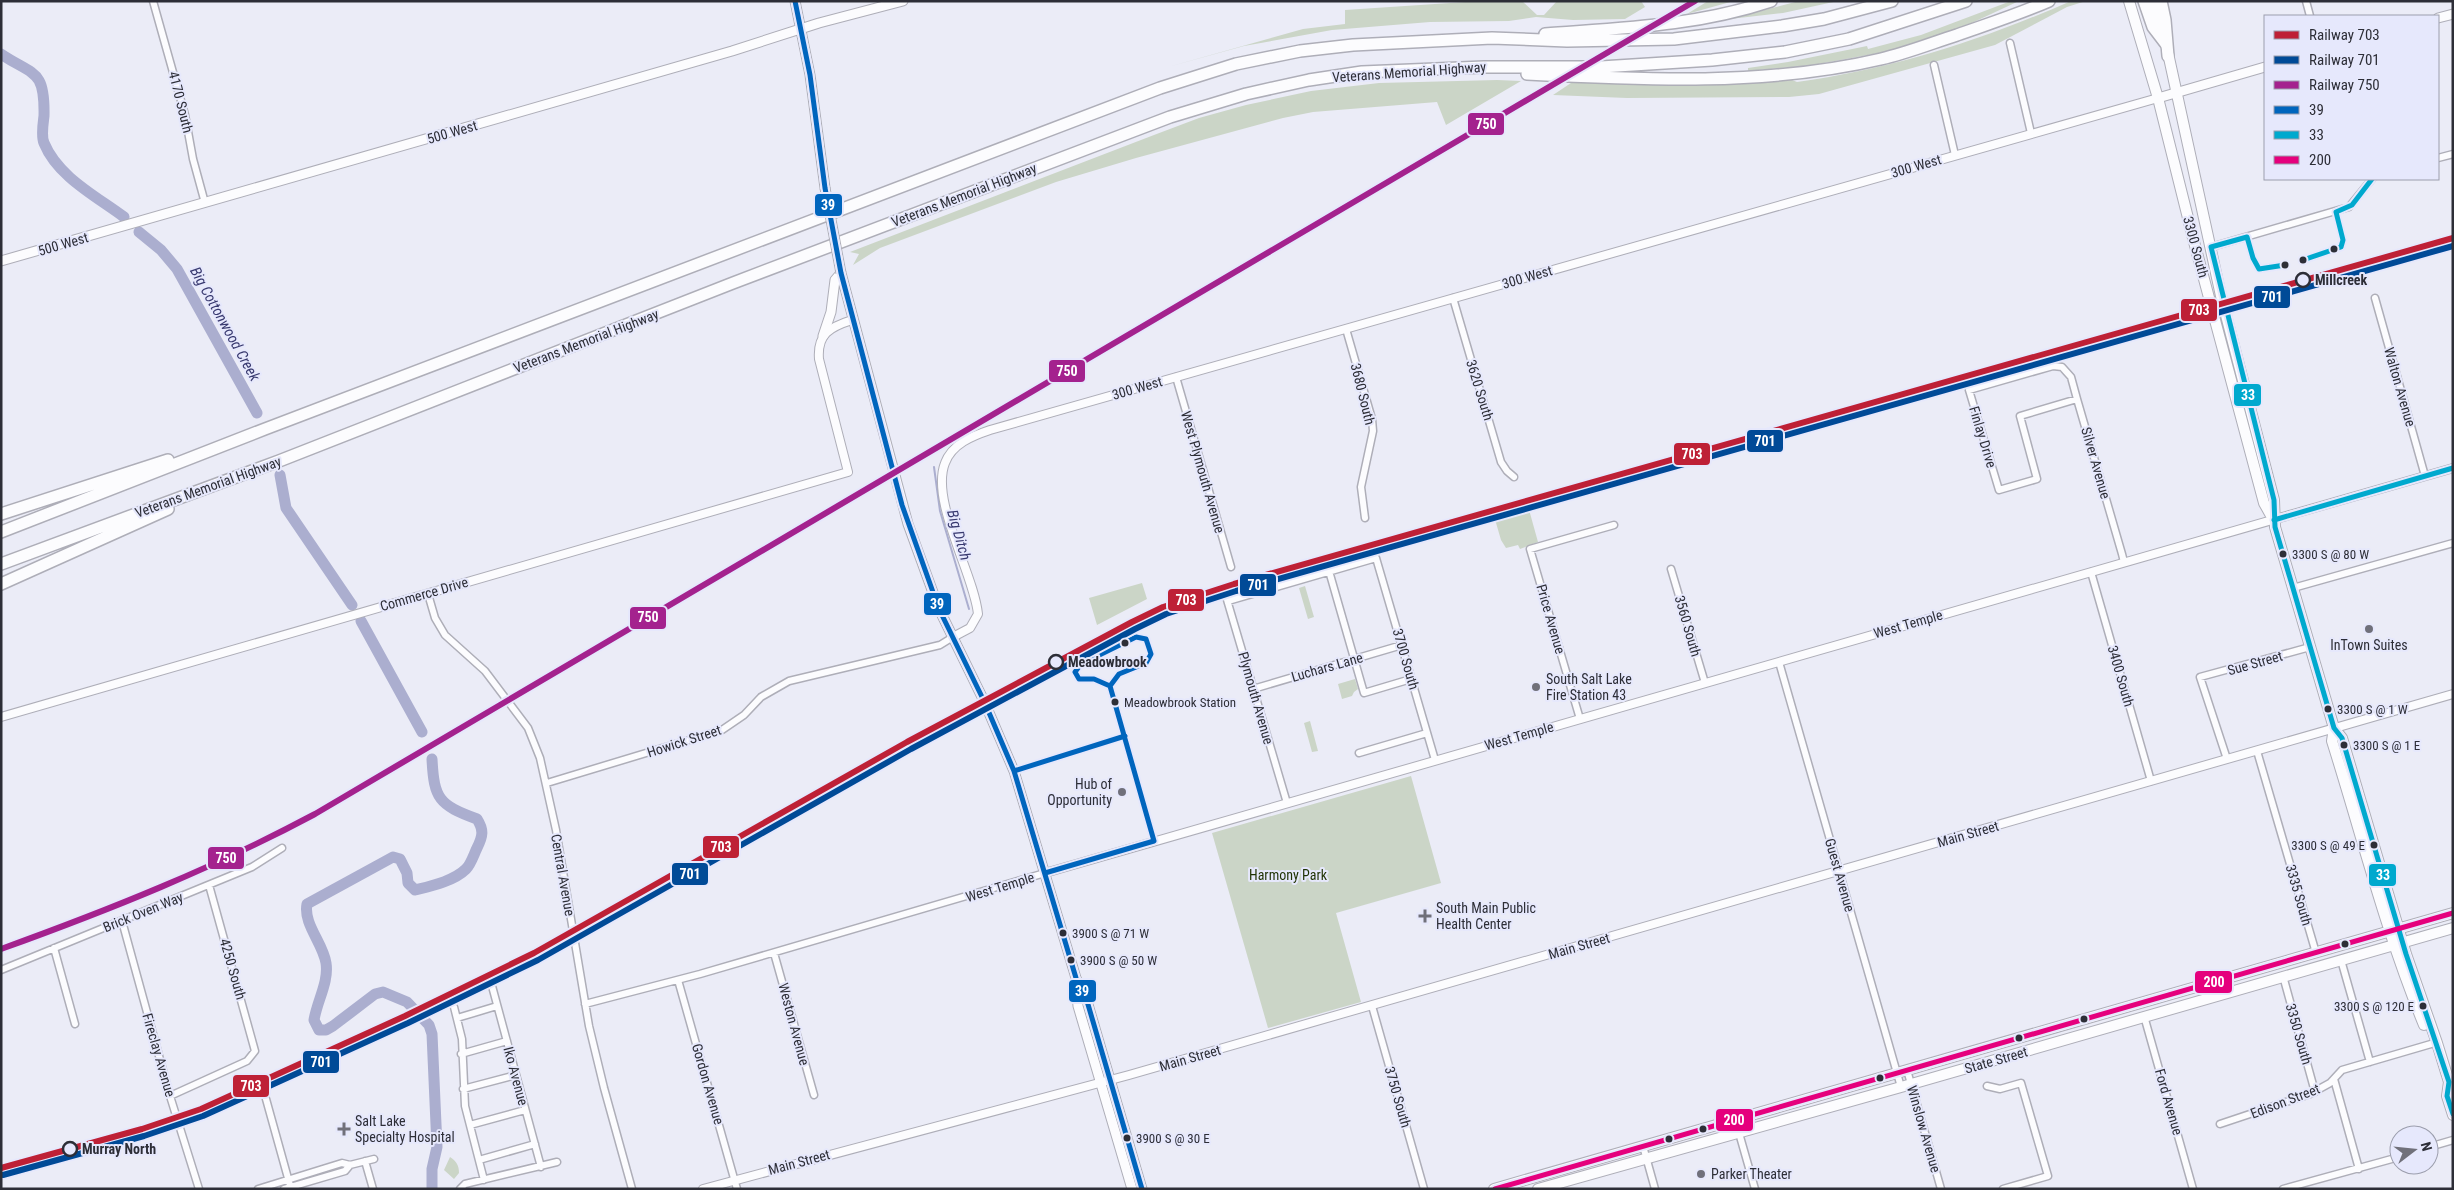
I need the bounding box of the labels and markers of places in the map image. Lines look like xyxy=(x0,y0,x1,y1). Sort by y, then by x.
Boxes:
unlabelled marker xyxy=(2329,244,2339,254)
unlabelled marker xyxy=(2298,255,2308,265)
unlabelled marker xyxy=(2280,260,2290,270)
marker: Millcreek xyxy=(2295,272,2311,288)
place label: Millcreek xyxy=(2315,272,2368,288)
place label: 3300 S @ 80 W xyxy=(2292,547,2369,562)
marker: 3300 S @ 80 W xyxy=(2278,549,2288,559)
marker: InTown Suites xyxy=(2363,623,2375,635)
place label: InTown Suites xyxy=(2330,637,2408,653)
unlabelled marker xyxy=(1120,638,1130,648)
marker: Meadowbrook xyxy=(1048,654,1064,670)
place label: Meadowbrook xyxy=(1068,654,1147,670)
place label: South Salt Lake Fire Station 43 xyxy=(1546,671,1632,703)
marker: South Salt Lake Fire Station 43 xyxy=(1530,681,1542,693)
place label: Meadowbrook Station xyxy=(1124,695,1236,710)
marker: Meadowbrook Station xyxy=(1110,697,1120,707)
place label: 3300 S @ 1 W xyxy=(2337,702,2408,717)
marker: 3300 S @ 1 W xyxy=(2323,704,2333,714)
place label: 3300 S @ 1 E xyxy=(2353,738,2420,753)
marker: 3300 S @ 1 E xyxy=(2339,740,2349,750)
place label: Hub of Opportunity xyxy=(1047,776,1113,808)
marker: Hub of Opportunity xyxy=(1116,786,1128,798)
place label: 3300 S @ 49 E xyxy=(2291,838,2365,853)
marker: 3300 S @ 49 E xyxy=(2369,840,2379,850)
place label: South Main Public Health Center xyxy=(1436,900,1536,932)
marker: South Main Public Health Center xyxy=(1418,909,1432,923)
place label: 3900 S @ 71 W xyxy=(1072,926,1149,941)
marker: 3900 S @ 71 W xyxy=(1058,928,1068,938)
unlabelled marker xyxy=(2340,939,2350,949)
place label: 3900 S @ 50 W xyxy=(1080,953,1157,968)
marker: 3900 S @ 50 W xyxy=(1066,955,1076,965)
place label: 3300 S @ 120 E xyxy=(2334,999,2414,1014)
marker: 3300 S @ 120 E xyxy=(2418,1001,2428,1011)
unlabelled marker xyxy=(2079,1014,2089,1024)
unlabelled marker xyxy=(2014,1033,2024,1043)
unlabelled marker xyxy=(1875,1073,1885,1083)
place label: Salt Lake Specialty Hospital xyxy=(355,1113,455,1145)
marker: Salt Lake Specialty Hospital xyxy=(337,1122,351,1136)
unlabelled marker xyxy=(1698,1124,1708,1134)
place label: 3900 S @ 30 E xyxy=(1136,1131,1210,1146)
marker: 3900 S @ 30 E xyxy=(1122,1133,1132,1143)
unlabelled marker xyxy=(1664,1134,1674,1144)
marker: Murray North xyxy=(62,1141,78,1157)
place label: Murray North xyxy=(82,1141,156,1157)
place label: Parker Theater xyxy=(1711,1166,1792,1182)
marker: Parker Theater xyxy=(1695,1168,1707,1180)

